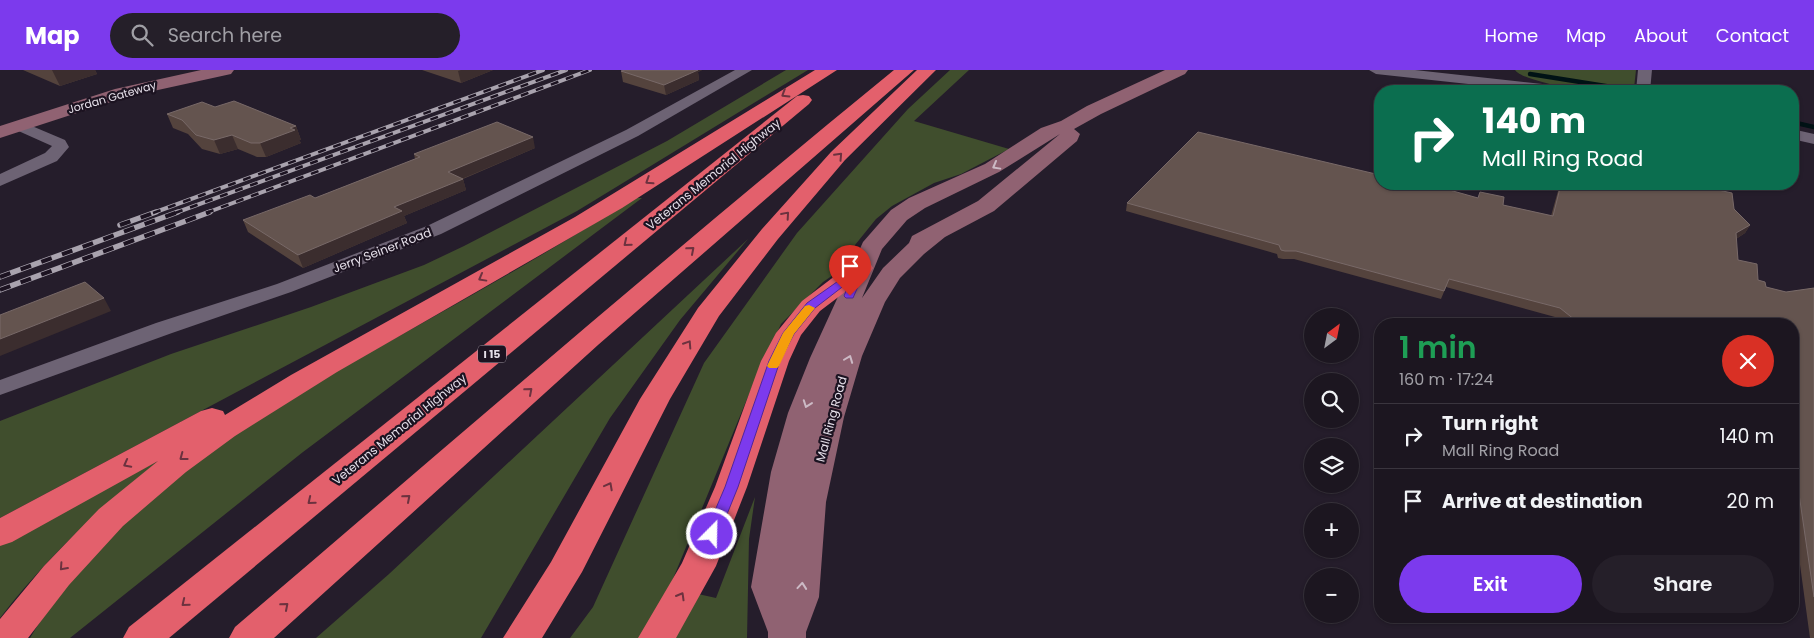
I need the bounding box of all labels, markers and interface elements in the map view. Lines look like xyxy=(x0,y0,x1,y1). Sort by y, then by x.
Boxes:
search box xyxy=(110,13,460,58)
text: Map xyxy=(25,19,80,52)
icon: search xyxy=(128,21,156,49)
text: Search here xyxy=(168,22,282,49)
text: Home xyxy=(1484,23,1538,48)
text: Map xyxy=(1566,23,1606,48)
text: About xyxy=(1634,23,1688,48)
text: Contact xyxy=(1716,23,1789,48)
street label: Jordan Gateway xyxy=(66,77,159,117)
one-way arrow xyxy=(782,87,791,97)
text: 140 m xyxy=(1482,96,1586,145)
icon: right xyxy=(1399,105,1464,170)
street label: Veterans Memorial Highway xyxy=(642,114,784,234)
text: Mall Ring Road xyxy=(1482,143,1643,174)
one-way arrow xyxy=(833,152,842,161)
one-way arrow xyxy=(992,160,1001,170)
one-way arrow xyxy=(645,175,654,185)
one-way arrow xyxy=(780,212,789,221)
street label: Jerry Seiner Road xyxy=(330,223,434,277)
one-way arrow xyxy=(624,238,633,246)
pin xyxy=(829,245,871,296)
one-way arrow xyxy=(685,247,694,256)
icon: arrive xyxy=(836,252,864,280)
one-way arrow xyxy=(479,271,488,281)
north arrow xyxy=(1304,308,1359,362)
map controls xyxy=(1304,308,1359,623)
text: 1 min xyxy=(1399,326,1477,369)
button: close xyxy=(1722,335,1774,387)
one-way arrow xyxy=(681,341,691,350)
road number: I 15 xyxy=(478,346,506,362)
one-way arrow xyxy=(843,355,853,364)
text: 160 m · 17:24 xyxy=(1399,368,1494,391)
street label: Veterans Memorial Highway xyxy=(328,369,470,489)
button: search xyxy=(1304,373,1359,428)
street label: Mall Ring Road xyxy=(811,374,851,464)
one-way arrow xyxy=(523,388,532,397)
one-way arrow xyxy=(803,399,813,408)
text: Turn right xyxy=(1442,410,1538,437)
icon: right xyxy=(1399,422,1427,450)
text: 140 m xyxy=(1719,423,1774,450)
button: layers xyxy=(1304,438,1359,493)
text: Mall Ring Road xyxy=(1442,439,1559,462)
one-way arrow xyxy=(179,451,189,460)
one-way arrow xyxy=(123,458,132,468)
one-way arrow xyxy=(603,483,613,492)
icon: arrive xyxy=(1399,487,1427,515)
text: Arrive at destination xyxy=(1442,488,1643,515)
text: 20 m xyxy=(1726,488,1774,515)
one-way arrow xyxy=(308,495,317,503)
one-way arrow xyxy=(401,495,410,504)
button: + xyxy=(1304,503,1359,558)
position arrow xyxy=(685,507,737,559)
button: Exit xyxy=(1399,555,1582,613)
button: Share xyxy=(1592,555,1774,613)
one-way arrow xyxy=(60,561,69,570)
button: − xyxy=(1304,568,1359,623)
one-way arrow xyxy=(796,582,807,590)
one-way arrow xyxy=(675,592,685,601)
one-way arrow xyxy=(182,598,191,606)
one-way arrow xyxy=(279,603,288,612)

